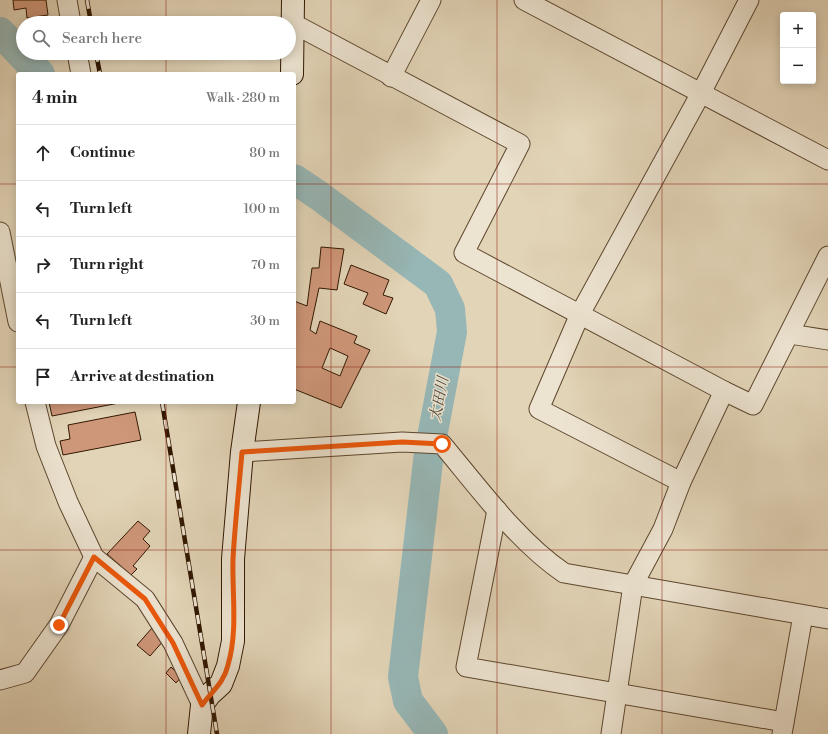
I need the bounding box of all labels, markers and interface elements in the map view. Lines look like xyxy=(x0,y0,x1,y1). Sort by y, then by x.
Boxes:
map controls xyxy=(780,12,816,84)
button: + xyxy=(780,12,816,48)
search box xyxy=(16,16,296,60)
icon: search xyxy=(30,27,52,49)
text: Search here xyxy=(62,29,142,48)
button: − xyxy=(780,48,816,84)
text: 4 min xyxy=(32,87,77,109)
text: Walk · 280 m xyxy=(206,90,280,106)
icon: ahead xyxy=(32,142,54,164)
text: Continue xyxy=(70,143,135,162)
text: 80 m xyxy=(249,145,280,161)
icon: left xyxy=(32,198,54,220)
text: Turn left xyxy=(70,199,132,218)
text: 100 m xyxy=(244,201,280,217)
icon: right xyxy=(32,254,54,276)
text: Turn right xyxy=(70,255,144,274)
text: 70 m xyxy=(251,257,280,273)
icon: left xyxy=(32,310,54,332)
text: Turn left xyxy=(70,311,132,330)
text: 30 m xyxy=(250,313,280,329)
icon: arrive xyxy=(32,366,54,388)
text: Arrive at destination xyxy=(70,367,214,386)
water label: 太田川 xyxy=(426,373,453,423)
route start xyxy=(433,435,451,453)
route end xyxy=(50,616,68,634)

